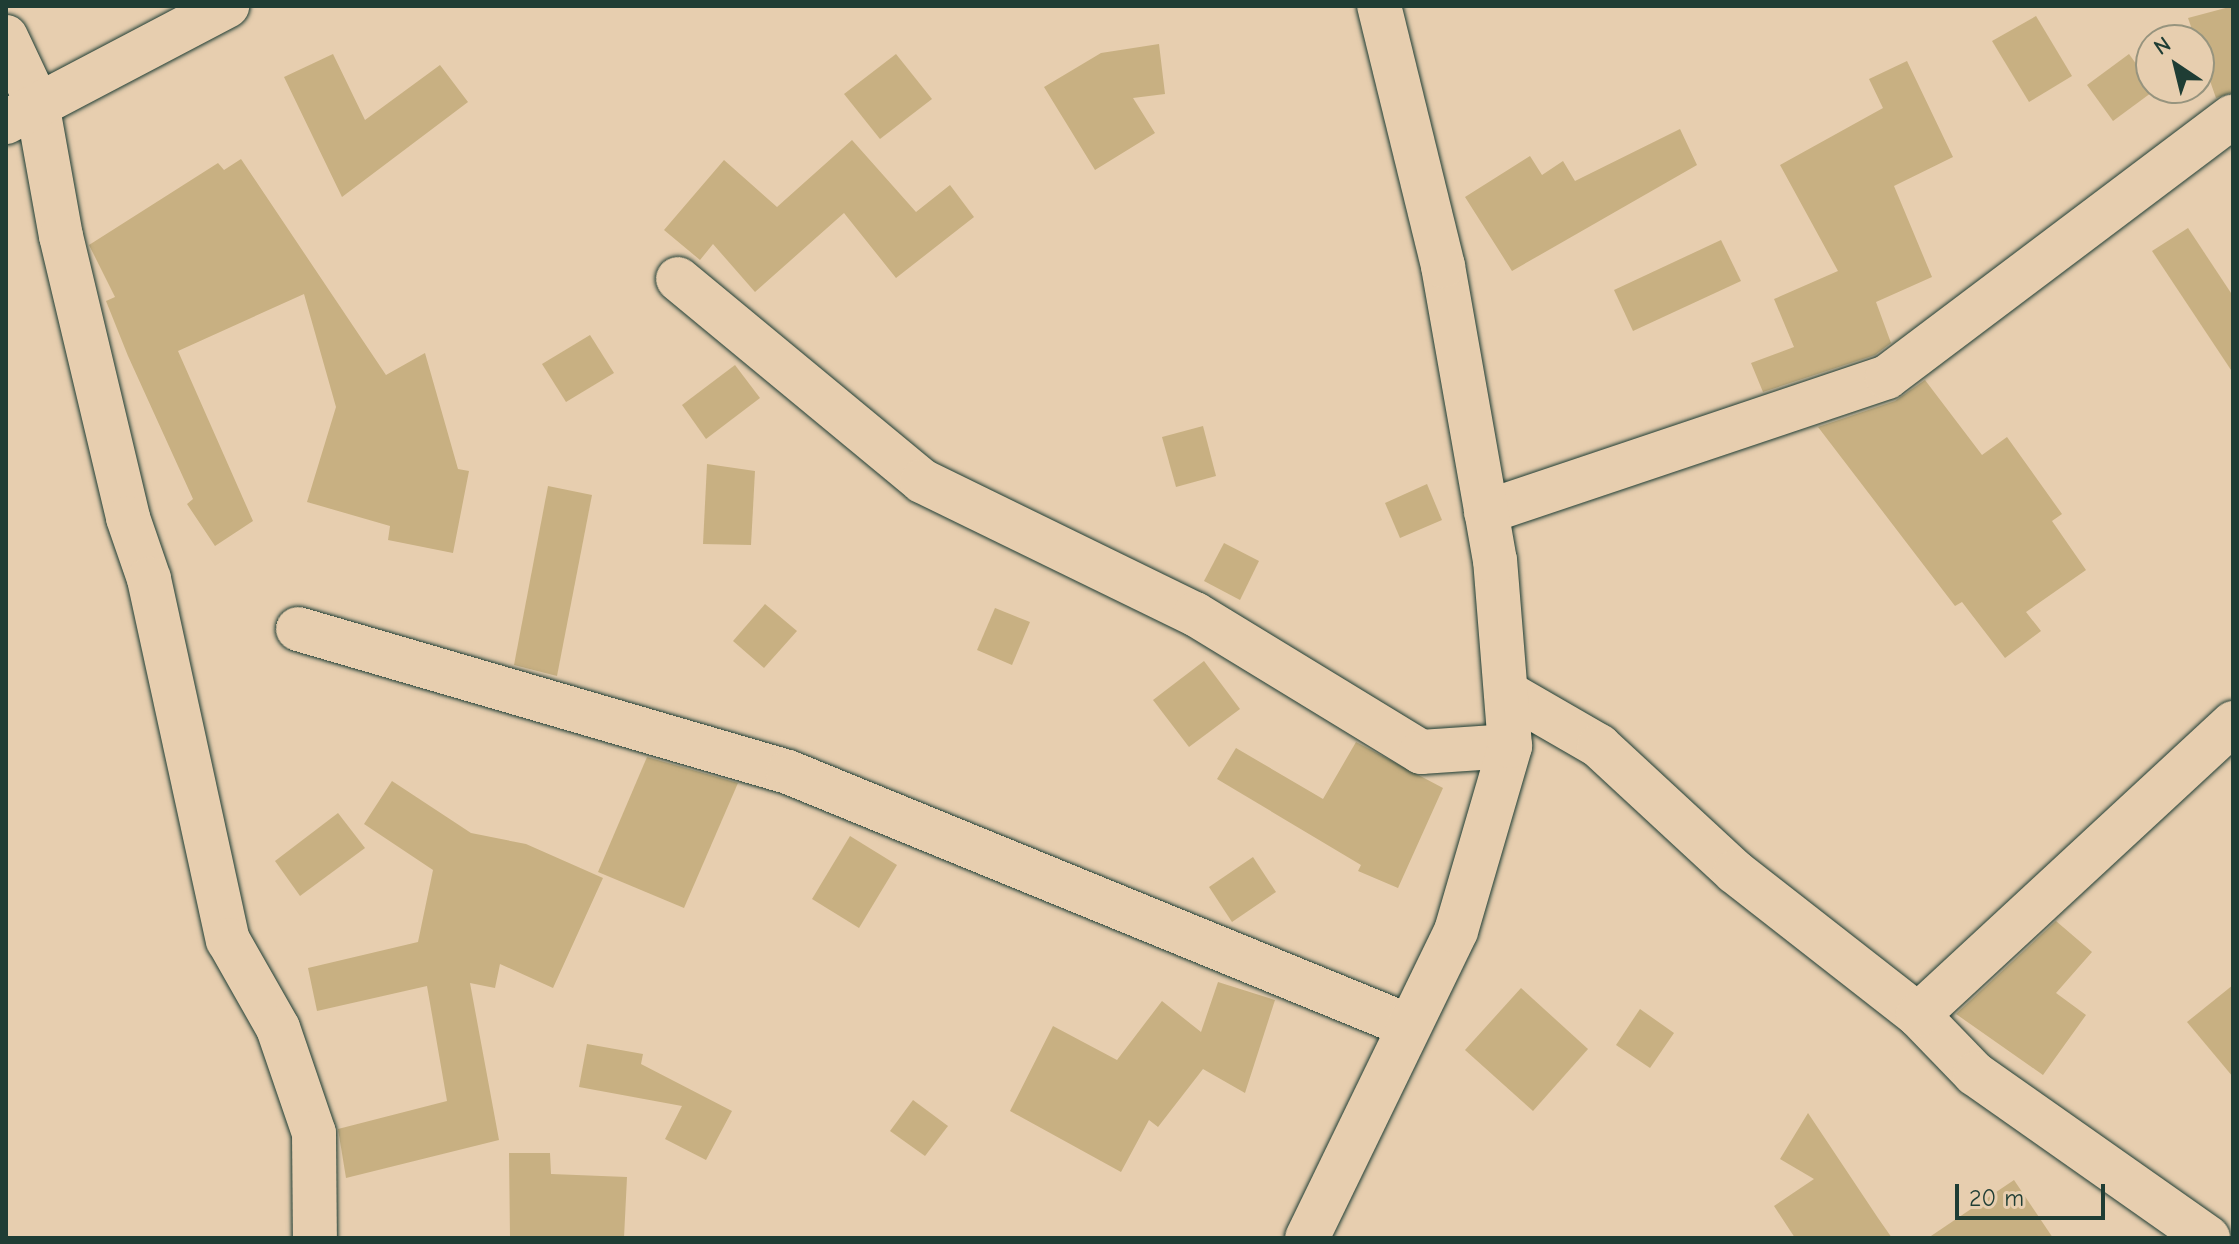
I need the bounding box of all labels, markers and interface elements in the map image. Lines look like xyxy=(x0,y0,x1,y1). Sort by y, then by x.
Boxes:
north arrow xyxy=(2135,24,2215,104)
text: N xyxy=(2149,31,2176,61)
scale bar xyxy=(1959,1168,2109,1218)
text: 20 m xyxy=(1969,1184,2024,1212)

